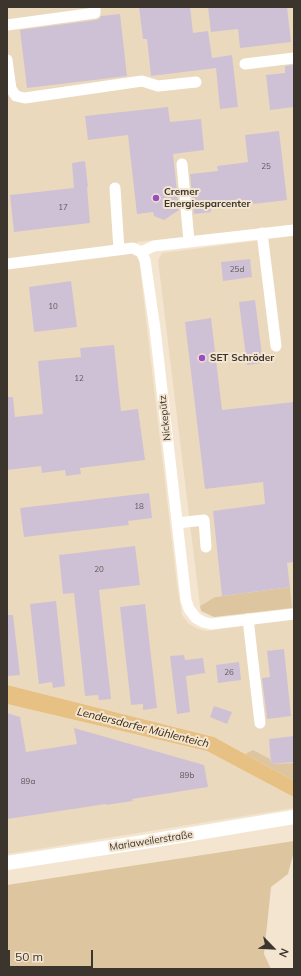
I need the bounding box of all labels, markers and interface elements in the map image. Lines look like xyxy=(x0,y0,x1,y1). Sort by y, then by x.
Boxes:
house number: 25 xyxy=(261,162,271,172)
place label: Cremer Energiesparcenter xyxy=(164,186,250,210)
marker: Cremer Energiesparcenter xyxy=(151,193,161,203)
house number: 17 xyxy=(58,203,68,213)
house number: 25d xyxy=(230,265,244,275)
house number: 10 xyxy=(48,302,58,312)
place label: SET Schröder xyxy=(210,352,274,364)
marker: SET Schröder xyxy=(197,353,207,363)
house number: 12 xyxy=(74,374,84,384)
street label: Nickepütz xyxy=(157,395,173,441)
house number: 18 xyxy=(134,502,144,512)
house number: 20 xyxy=(94,565,104,575)
house number: 26 xyxy=(224,668,234,678)
water label: Lendersdorfer Mühlenteich xyxy=(76,705,210,751)
house number: 89b xyxy=(180,771,194,781)
house number: 89a xyxy=(21,777,35,787)
street label: Mariaweilerstraße xyxy=(109,828,193,854)
north arrow xyxy=(253,928,293,968)
scale bar xyxy=(10,942,95,968)
text: N xyxy=(276,946,292,960)
text: 50 m xyxy=(15,949,43,964)

